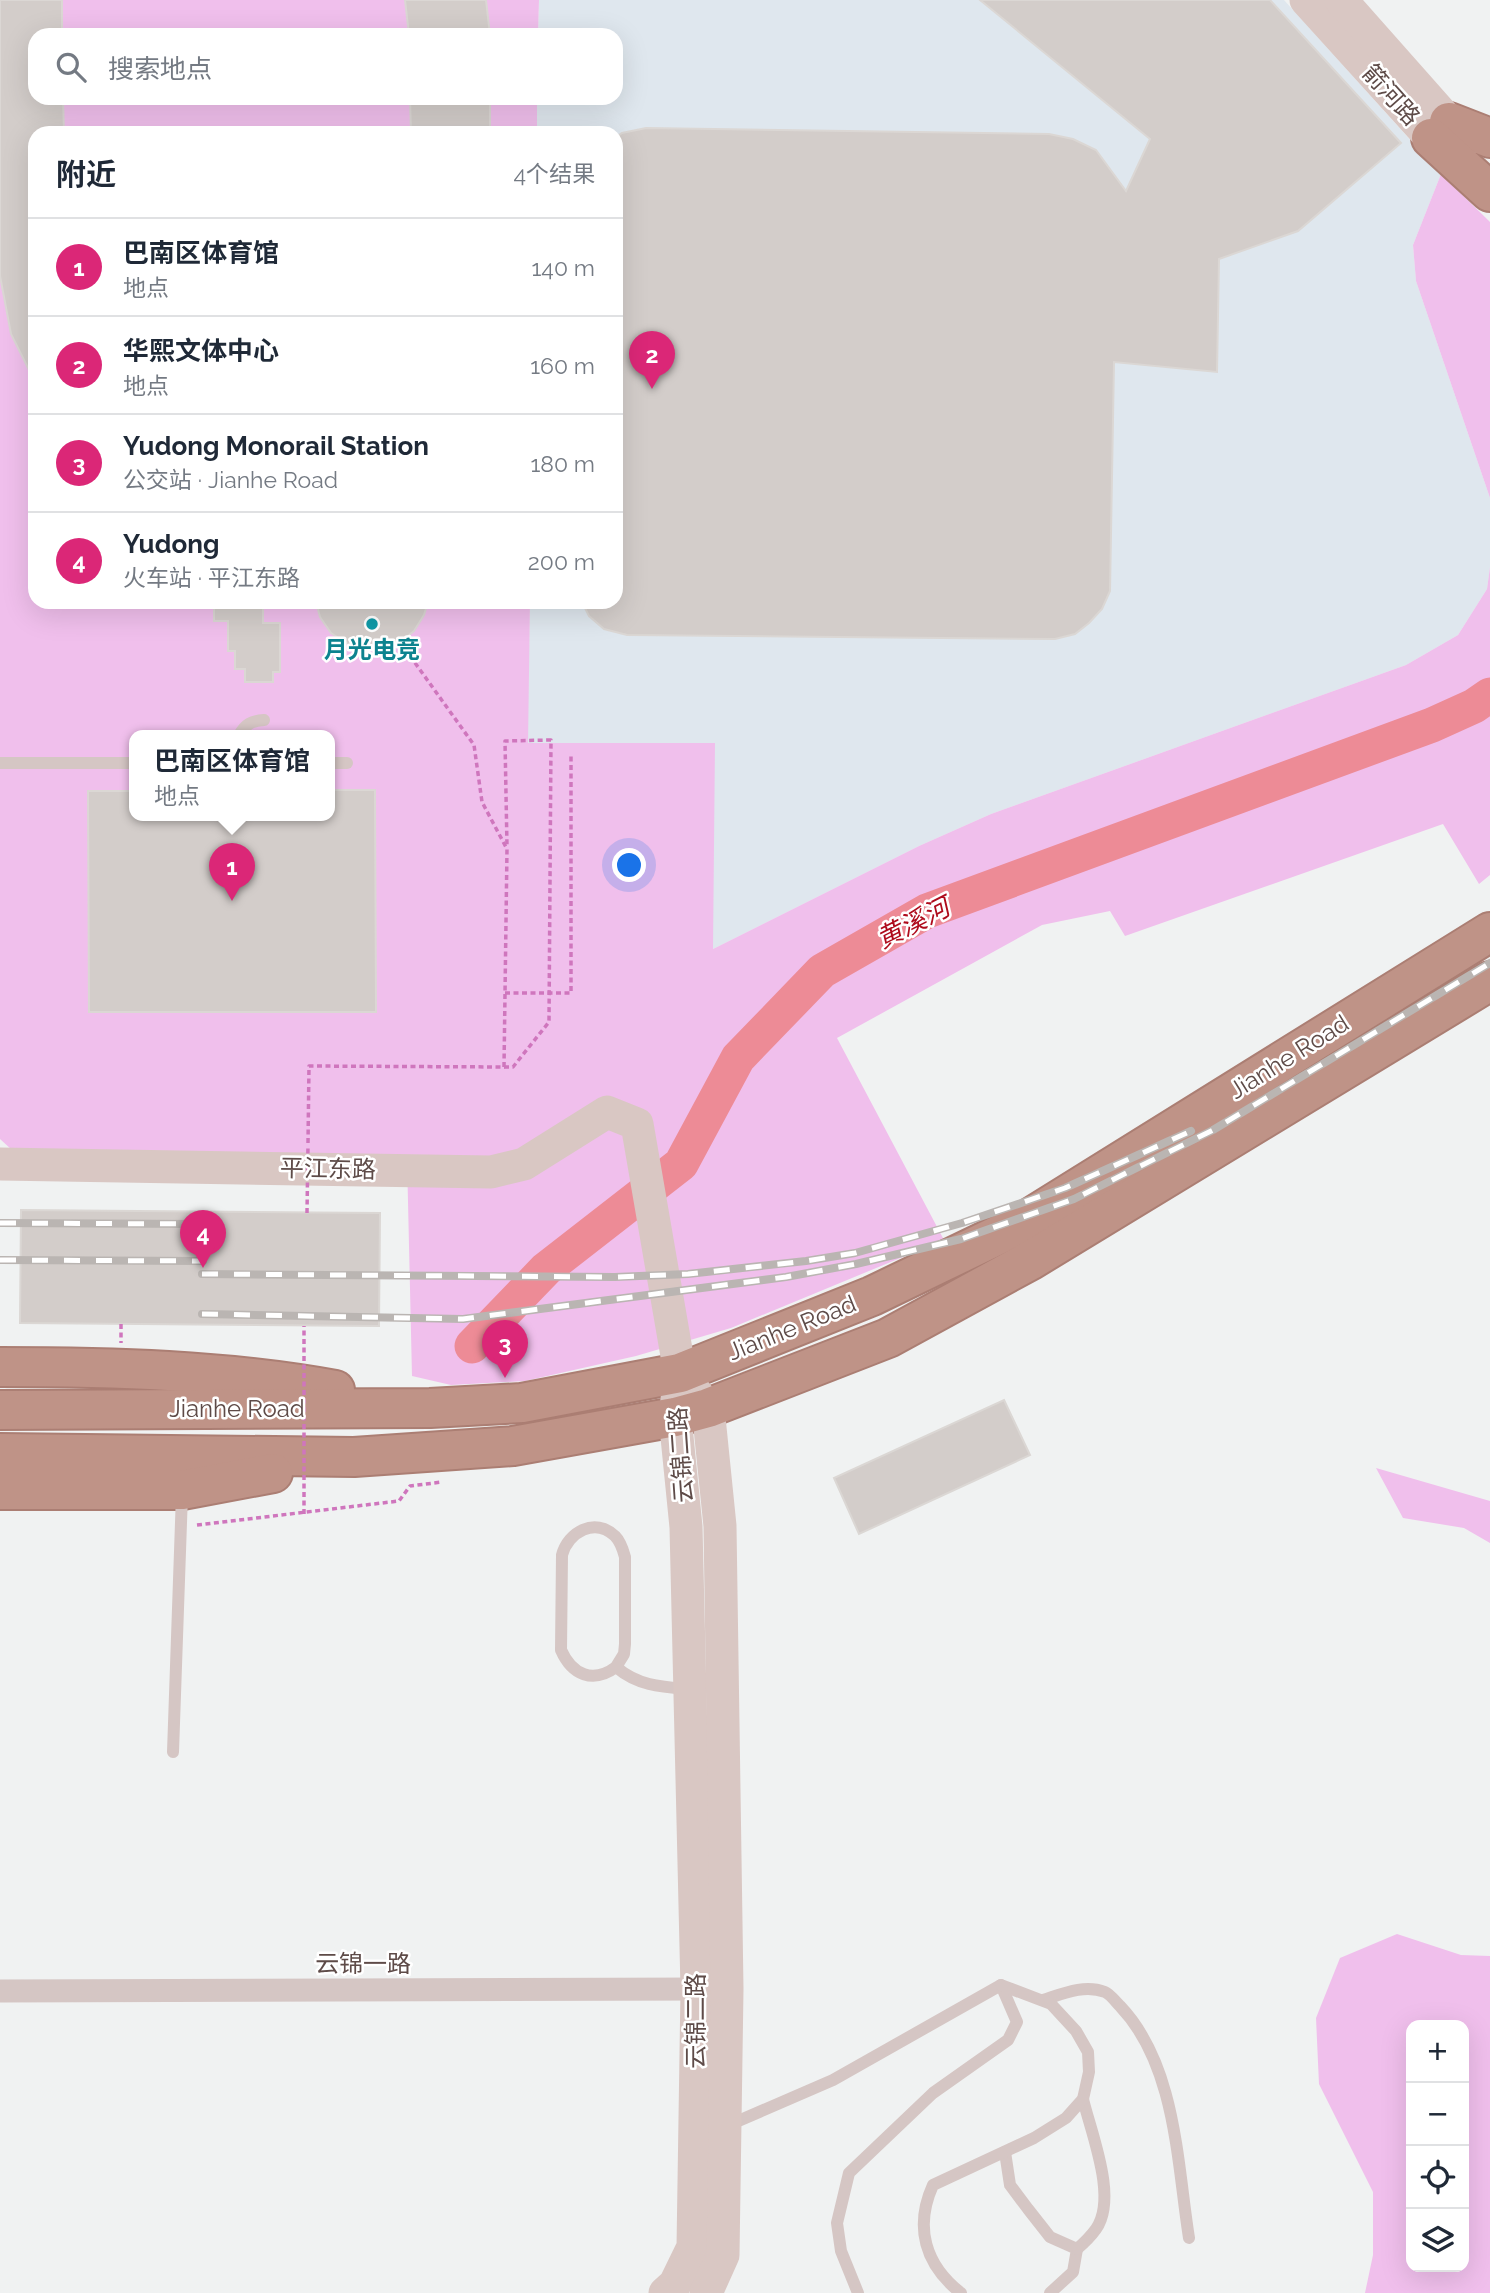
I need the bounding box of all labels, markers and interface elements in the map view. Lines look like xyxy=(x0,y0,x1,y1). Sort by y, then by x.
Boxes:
search box xyxy=(28,28,623,105)
icon: search xyxy=(52,48,90,86)
text: 搜索地点 xyxy=(108,54,212,84)
street label: 箭河路 xyxy=(1357,58,1426,131)
text: 附近 xyxy=(56,157,116,192)
text: 4个结果 xyxy=(513,160,595,187)
text: 巴南区体育馆 xyxy=(123,238,279,268)
text: 1 xyxy=(73,254,85,281)
text: 140 m xyxy=(532,254,595,281)
text: 地点 xyxy=(123,274,169,301)
pin: 2 xyxy=(629,331,675,389)
text: 华熙文体中心 xyxy=(123,336,279,366)
text: 2 xyxy=(73,352,85,379)
text: 160 m xyxy=(530,352,595,379)
text: 地点 xyxy=(123,372,169,399)
text: Yudong Monorail Station xyxy=(123,431,429,461)
text: 3 xyxy=(73,450,85,477)
text: 180 m xyxy=(530,450,595,477)
text: 公交站 · Jianhe Road xyxy=(123,466,338,493)
text: Yudong xyxy=(123,529,219,559)
text: 4 xyxy=(72,548,86,575)
text: 200 m xyxy=(528,548,595,575)
text: 火车站 · 平江东路 xyxy=(123,564,300,591)
marker: 月光电竞 xyxy=(364,616,380,632)
place label: 月光电竞 xyxy=(324,635,420,664)
popup xyxy=(129,730,335,821)
text: 巴南区体育馆 xyxy=(154,746,310,776)
text: 地点 xyxy=(154,782,200,809)
pin: 1 xyxy=(209,843,255,901)
your location xyxy=(612,848,646,882)
water label: 黄溪河 xyxy=(871,890,959,954)
street label: Jianhe Road xyxy=(1224,1008,1354,1105)
street label: 平江东路 xyxy=(280,1153,376,1184)
pin: 4 xyxy=(180,1210,226,1268)
street label: Jianhe Road xyxy=(724,1289,860,1366)
pin: 3 xyxy=(482,1320,528,1378)
street label: Jianhe Road xyxy=(169,1394,305,1423)
street label: 云锦二路 xyxy=(663,1406,698,1504)
street label: 云锦一路 xyxy=(315,1949,411,1978)
street label: 云锦二路 xyxy=(681,1973,710,2069)
map controls xyxy=(1406,2020,1469,2272)
button: + xyxy=(1406,2020,1469,2083)
button: − xyxy=(1406,2083,1469,2146)
button: locate xyxy=(1406,2146,1469,2209)
button: layers xyxy=(1406,2209,1469,2272)

